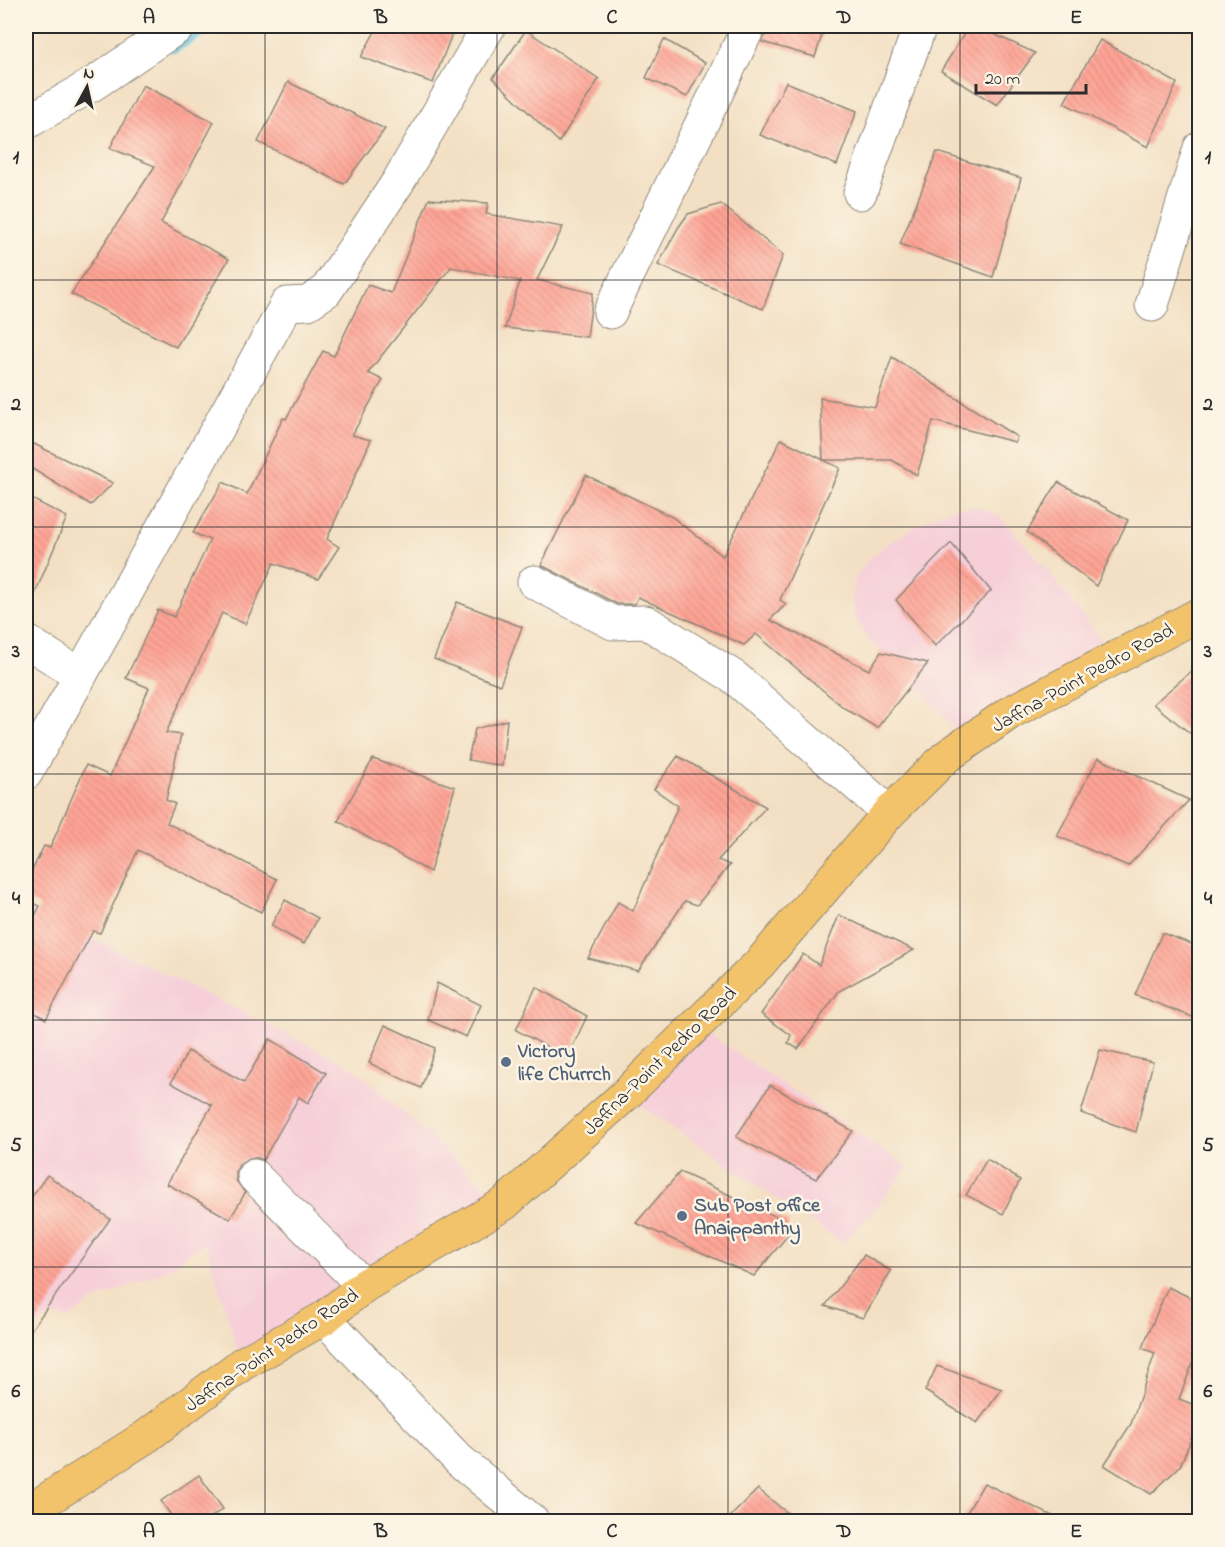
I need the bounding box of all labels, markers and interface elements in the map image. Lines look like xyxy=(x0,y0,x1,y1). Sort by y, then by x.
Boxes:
text: A xyxy=(143,4,155,33)
text: B xyxy=(373,4,388,33)
text: C xyxy=(607,4,618,33)
text: D xyxy=(836,4,851,33)
text: E xyxy=(1070,4,1082,33)
north arrow xyxy=(57,57,117,117)
scale bar xyxy=(976,57,1086,95)
text: N xyxy=(82,61,96,87)
text: 20 m xyxy=(985,67,1020,93)
text: 1 xyxy=(13,144,20,173)
text: 1 xyxy=(1205,144,1212,173)
text: 2 xyxy=(10,391,21,420)
text: 2 xyxy=(1202,391,1213,420)
street label: Jaffna-Point Pedro Road xyxy=(987,617,1180,741)
text: 3 xyxy=(11,638,20,667)
text: 3 xyxy=(1203,638,1212,667)
text: 4 xyxy=(12,885,21,914)
text: 4 xyxy=(1204,885,1213,914)
street label: Jaffna-Point Pedro Road xyxy=(577,980,744,1143)
place label: Victory life Churrch xyxy=(517,1038,611,1090)
marker: Victory life Churrch xyxy=(499,1055,513,1069)
text: 5 xyxy=(10,1132,22,1161)
text: 5 xyxy=(1202,1132,1214,1161)
place label: Sub Post office Anaippanthy xyxy=(694,1192,821,1245)
marker: Sub Post office Anaippanthy xyxy=(675,1209,689,1223)
street label: Jaffna-Point Pedro Road xyxy=(180,1282,365,1420)
text: 6 xyxy=(12,1378,21,1407)
text: 6 xyxy=(1204,1378,1213,1407)
text: A xyxy=(143,1518,155,1547)
text: B xyxy=(373,1518,388,1547)
text: C xyxy=(607,1518,618,1547)
text: D xyxy=(836,1518,851,1547)
text: E xyxy=(1070,1518,1082,1547)

